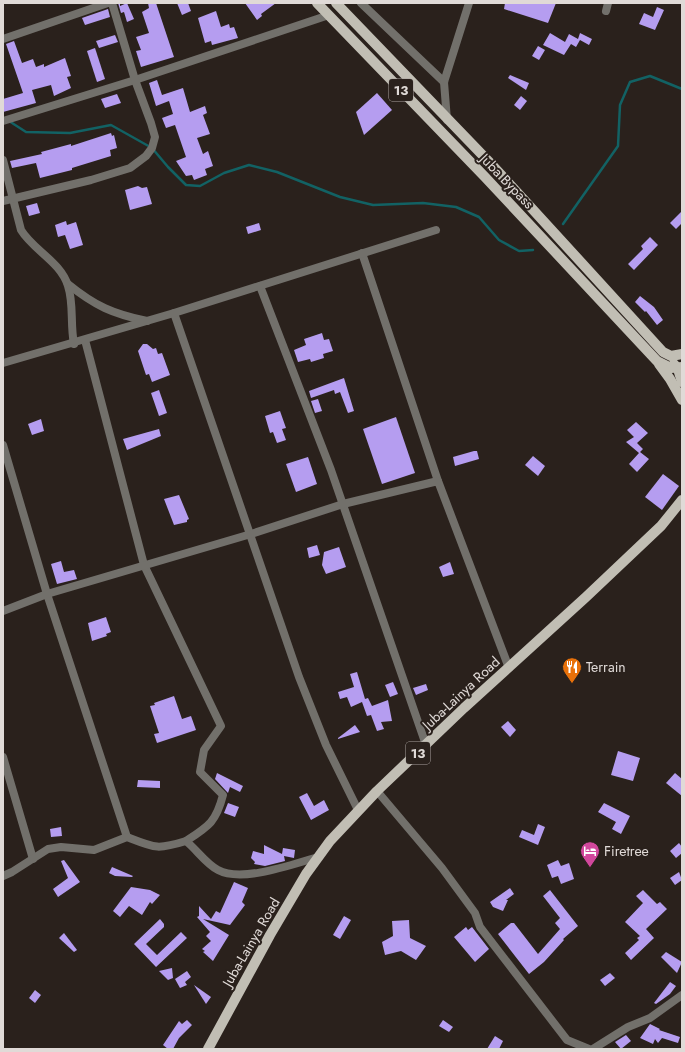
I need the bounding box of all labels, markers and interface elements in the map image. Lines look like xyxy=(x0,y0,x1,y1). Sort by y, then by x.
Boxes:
road number: 13 xyxy=(389,79,413,101)
street label: Juba Bypass xyxy=(474,148,539,213)
street label: Juba-Lainya Road xyxy=(416,652,504,736)
restaurant icon: Terrain xyxy=(561,656,583,684)
place label: Terrain xyxy=(586,657,626,677)
road number: 13 xyxy=(406,742,430,764)
hotel icon: Firetree xyxy=(579,840,601,868)
place label: Firetree xyxy=(604,841,649,861)
street label: Juba-Lainya Road xyxy=(216,894,285,992)

